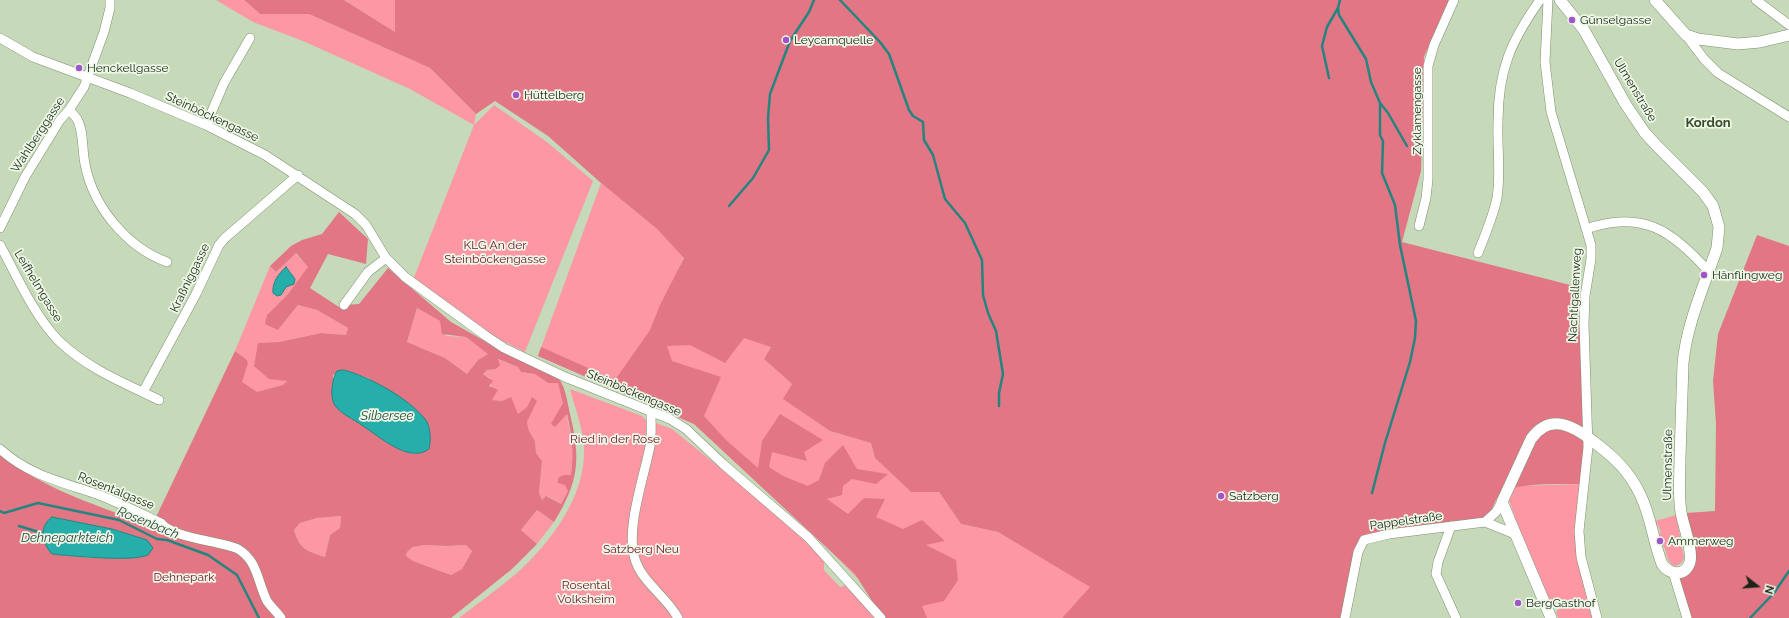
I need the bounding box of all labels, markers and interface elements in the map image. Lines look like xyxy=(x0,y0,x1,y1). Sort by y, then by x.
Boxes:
place label: Günselgasse xyxy=(1580,13,1651,27)
marker: Günselgasse xyxy=(1567,15,1577,25)
place label: Leycamquelle xyxy=(794,33,873,47)
marker: Leycamquelle xyxy=(781,35,791,45)
street label: Ulmenstraße xyxy=(1610,56,1660,124)
place label: Henckellgasse xyxy=(87,61,169,75)
marker: Henckellgasse xyxy=(74,63,84,73)
street label: Zyklamengasse xyxy=(1410,67,1424,155)
place label: Hüttelberg xyxy=(524,88,584,102)
street label: Steinböckengasse xyxy=(163,89,261,145)
marker: Hüttelberg xyxy=(511,90,521,100)
street label: Wahlberggasse xyxy=(8,95,68,175)
district label: Kordon xyxy=(1685,115,1731,131)
park label: KLG An der Steinböckengasse xyxy=(444,238,546,266)
street label: Kraßniggasse xyxy=(167,241,213,315)
street label: Leifhelmgasse xyxy=(11,247,65,325)
street label: Nachtigallenweg xyxy=(1565,248,1585,342)
place label: Hänflingweg xyxy=(1712,268,1782,282)
marker: Hänflingweg xyxy=(1699,270,1709,280)
street label: Steinböckengasse xyxy=(584,367,684,419)
water label: Silbersee xyxy=(361,408,413,424)
street label: Ulmenstraße xyxy=(1660,429,1676,501)
park label: Ried in der Rose xyxy=(570,432,660,446)
street label: Rosentalgasse xyxy=(76,469,156,513)
place label: Satzberg xyxy=(1229,489,1279,503)
marker: Satzberg xyxy=(1216,491,1226,501)
water label: Rosenbach xyxy=(115,504,181,542)
street label: Pappelstraße xyxy=(1369,509,1443,533)
water label: Dehneparkteich xyxy=(21,530,113,546)
place label: Ammerweg xyxy=(1668,534,1733,548)
marker: Ammerweg xyxy=(1655,536,1665,546)
park label: Satzberg Neu xyxy=(603,542,679,556)
north arrow xyxy=(1737,566,1777,606)
park label: Dehnepark xyxy=(153,570,215,584)
park label: Rosental Volksheim xyxy=(557,578,615,606)
text: N xyxy=(1762,584,1776,596)
place label: BergGasthof xyxy=(1526,596,1595,610)
marker: BergGasthof xyxy=(1513,598,1523,608)

